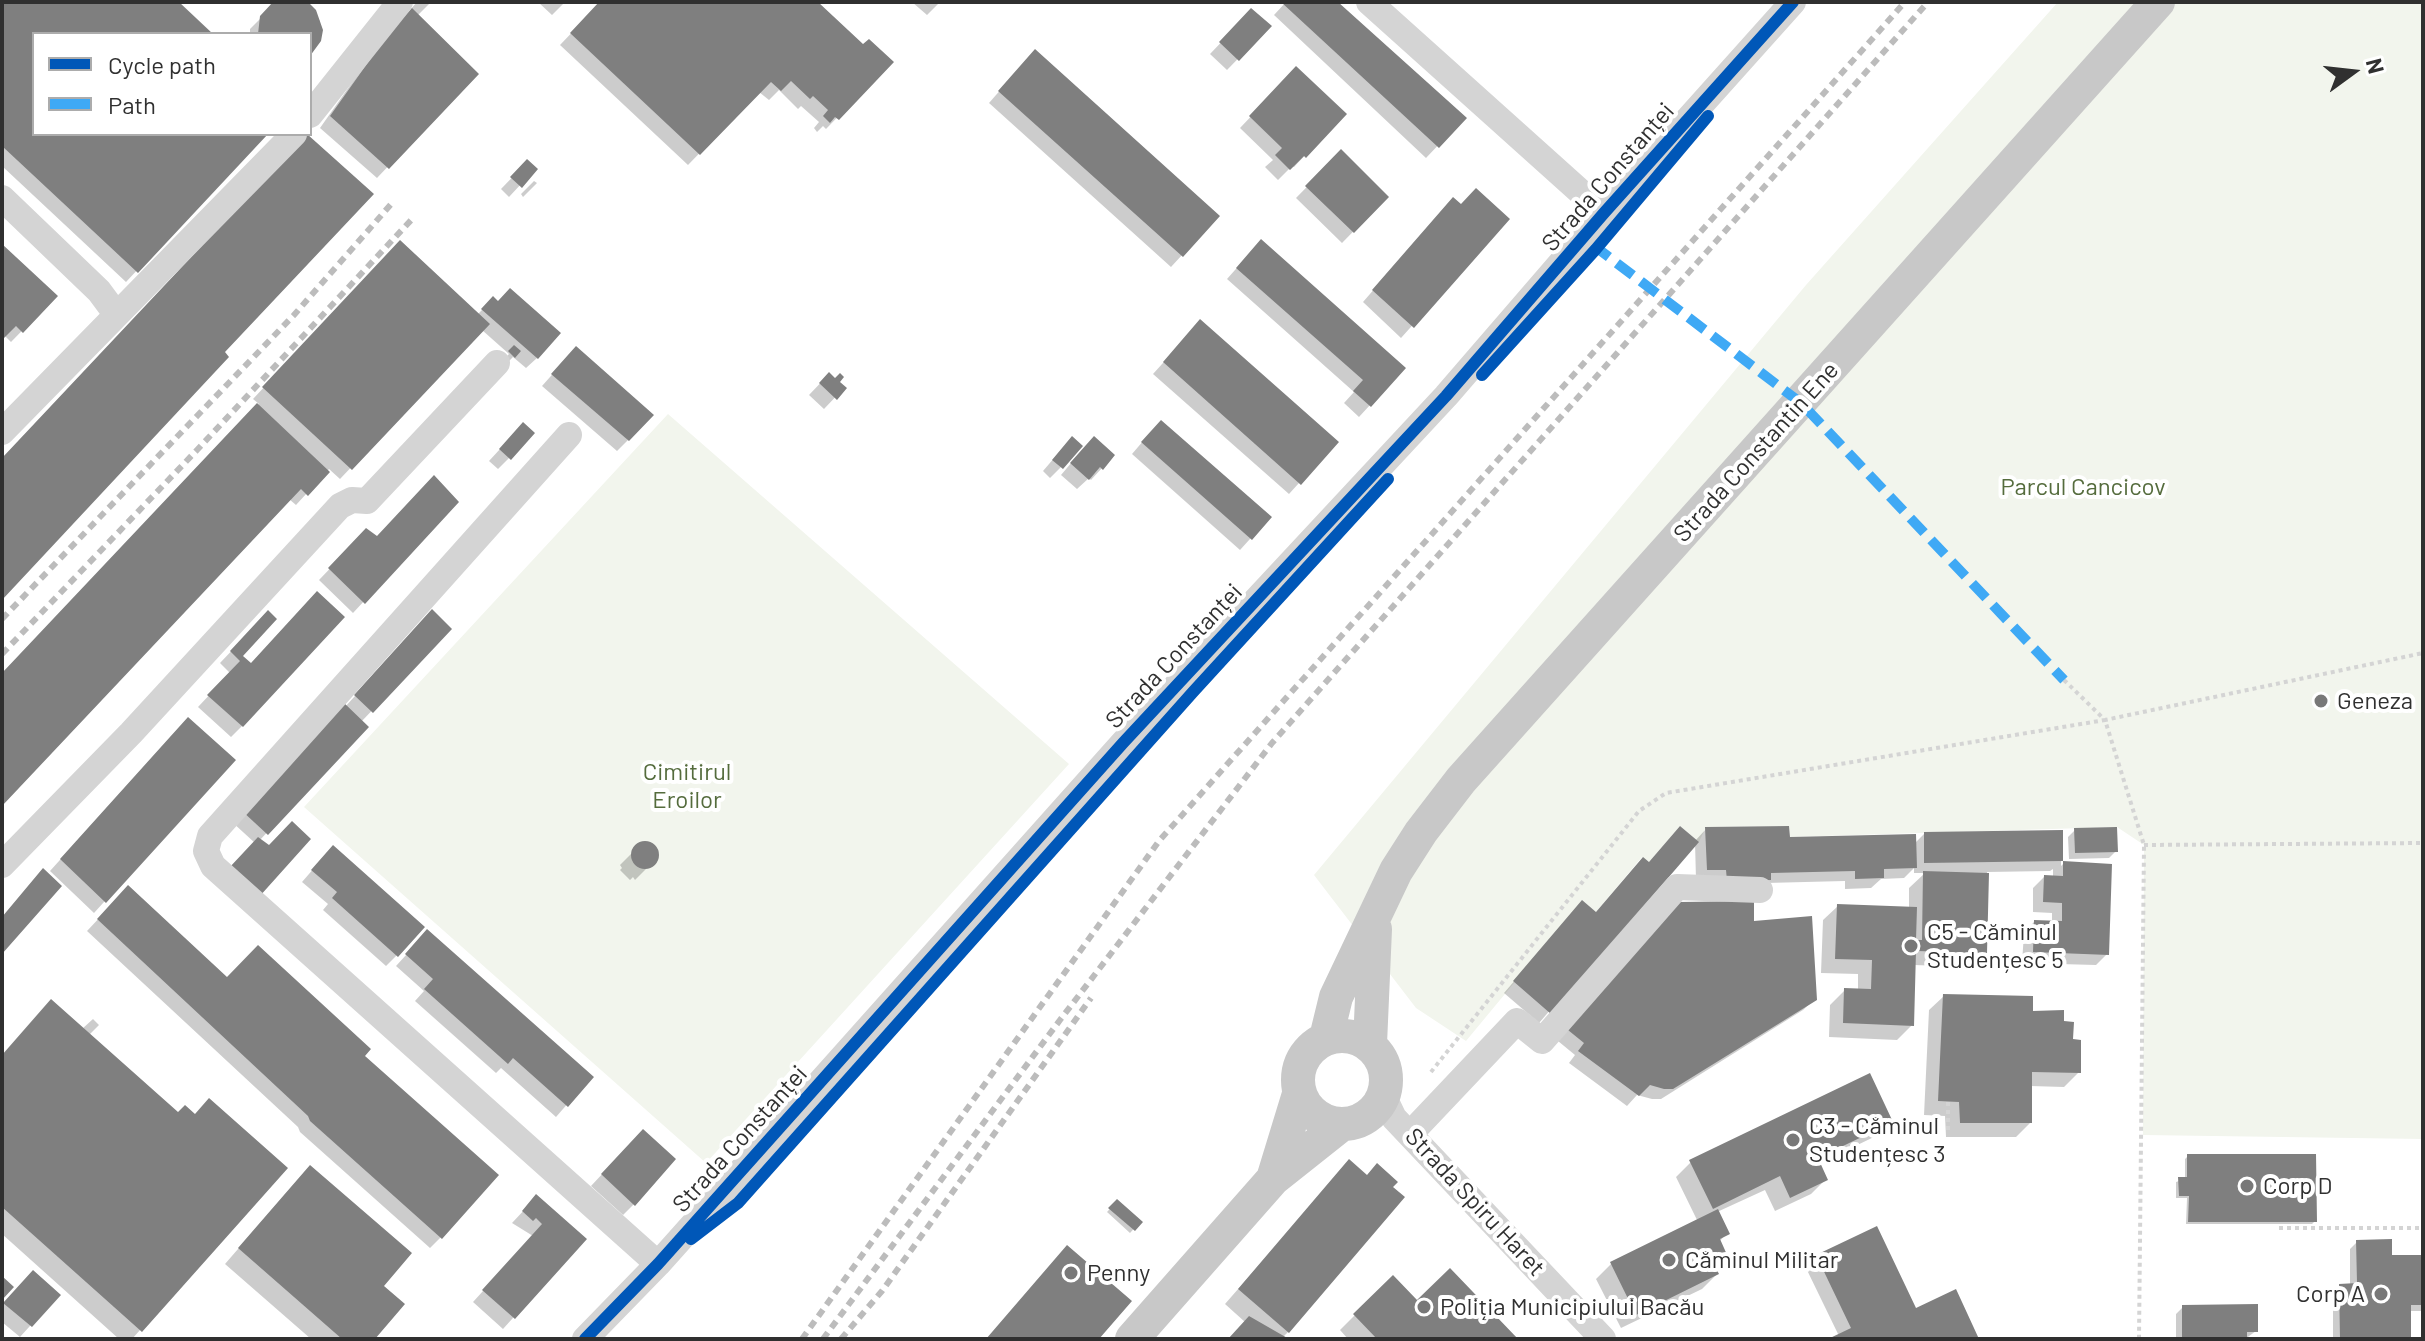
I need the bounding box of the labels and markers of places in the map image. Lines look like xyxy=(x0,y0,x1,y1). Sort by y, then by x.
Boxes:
place label: Geneza xyxy=(2337,687,2413,715)
marker: Geneza xyxy=(2312,692,2330,710)
place label: C5 - Căminul Studențesc 5 xyxy=(1927,918,2064,974)
marker: C5 - Căminul Studențesc 5 xyxy=(1902,937,1920,955)
place label: C3 - Căminul Studențesc 3 xyxy=(1809,1112,1946,1168)
marker: C3 - Căminul Studențesc 3 xyxy=(1784,1131,1802,1149)
place label: Corp D xyxy=(2263,1172,2332,1200)
marker: Corp D xyxy=(2238,1177,2256,1195)
place label: Căminul Militar xyxy=(1685,1246,1838,1274)
marker: Căminul Militar xyxy=(1660,1251,1678,1269)
place label: Penny xyxy=(1087,1259,1150,1287)
marker: Penny xyxy=(1062,1264,1080,1282)
place label: Corp A xyxy=(2296,1280,2365,1308)
marker: Corp A xyxy=(2372,1285,2390,1303)
place label: Poliția Municipiului Bacău xyxy=(1440,1293,1704,1321)
marker: Poliția Municipiului Bacău xyxy=(1415,1298,1433,1316)

